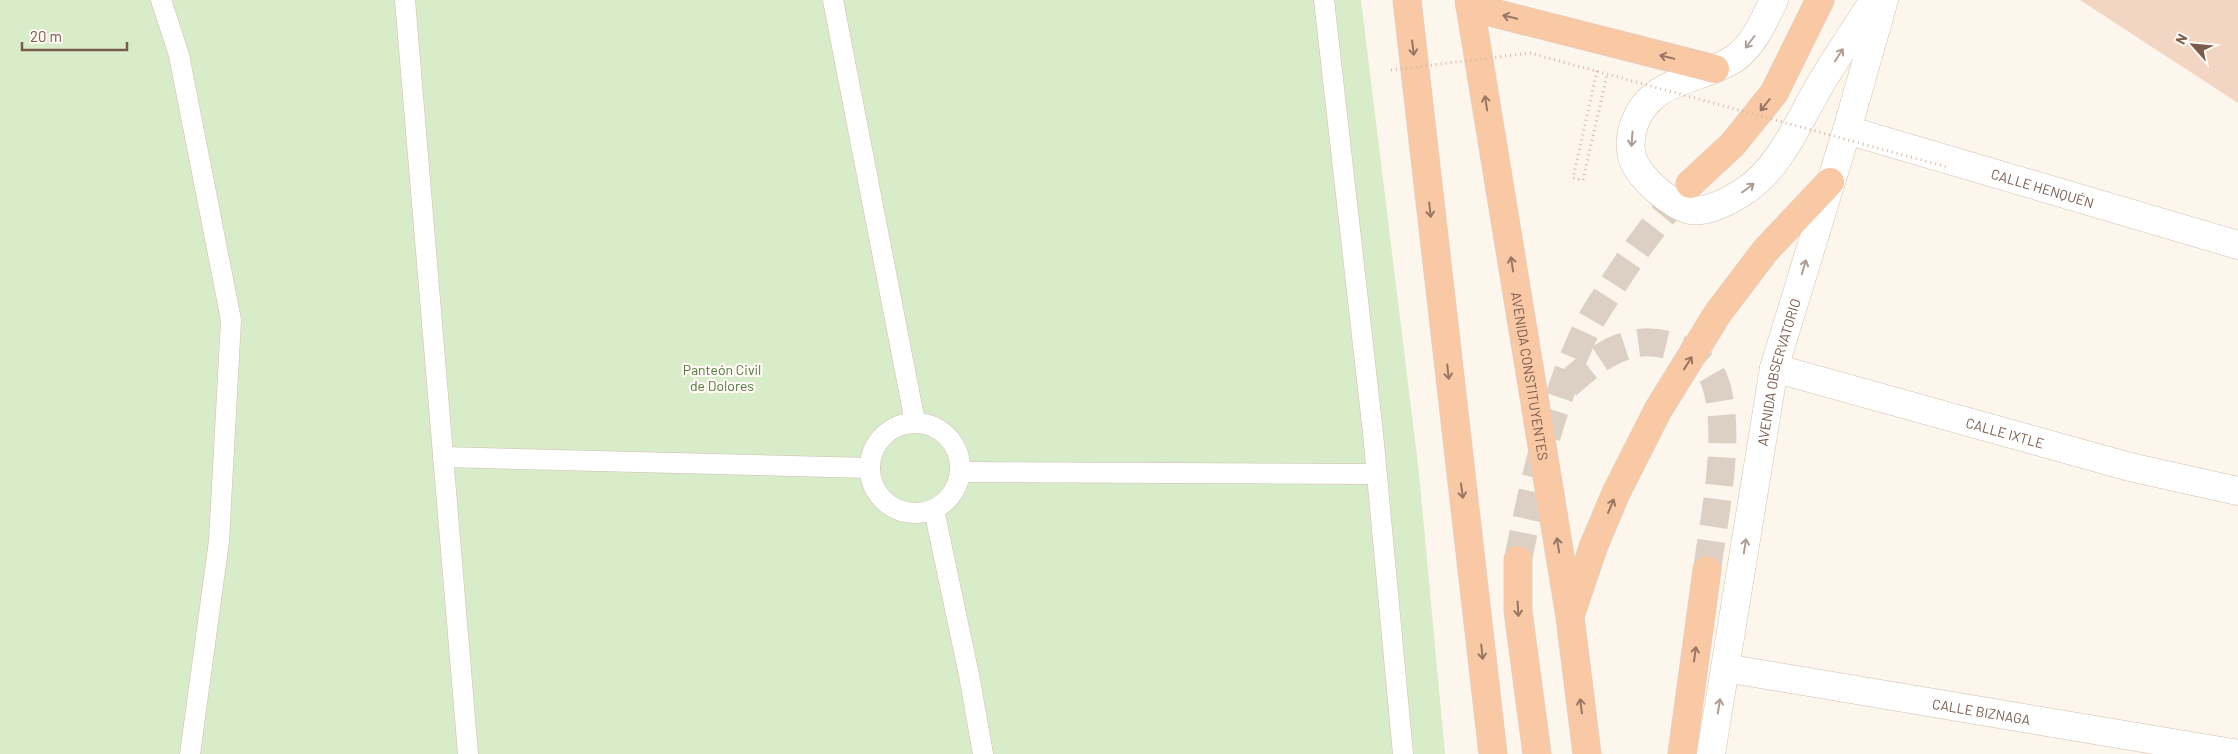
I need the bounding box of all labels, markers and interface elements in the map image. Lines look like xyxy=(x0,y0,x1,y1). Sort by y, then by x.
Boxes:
one-way arrow xyxy=(1502,12,1518,21)
scale bar xyxy=(22,20,128,52)
north arrow xyxy=(2168,20,2218,70)
text: 20 m xyxy=(30,27,62,45)
text: N xyxy=(2171,31,2191,47)
one-way arrow xyxy=(1744,35,1755,48)
one-way arrow xyxy=(1408,40,1418,56)
one-way arrow xyxy=(1834,48,1844,62)
one-way arrow xyxy=(1660,52,1676,61)
one-way arrow xyxy=(1480,96,1490,112)
one-way arrow xyxy=(1759,98,1770,111)
one-way arrow xyxy=(1627,131,1637,147)
street label: CALLE HENQUÉN xyxy=(1989,164,2096,211)
one-way arrow xyxy=(1741,183,1755,193)
one-way arrow xyxy=(1425,202,1435,218)
one-way arrow xyxy=(1506,256,1516,272)
one-way arrow xyxy=(1799,260,1809,276)
street label: AVENIDA CONSTITUYENTES xyxy=(1508,290,1553,462)
street label: AVENIDA OBSERVATORIO xyxy=(1753,296,1803,447)
one-way arrow xyxy=(1683,356,1693,370)
park label: Panteón Civil de Dolores xyxy=(683,361,761,394)
one-way arrow xyxy=(1443,363,1453,379)
street label: CALLE IXTLE xyxy=(1964,413,2046,451)
one-way arrow xyxy=(1457,482,1467,498)
one-way arrow xyxy=(1607,499,1617,514)
one-way arrow xyxy=(1553,537,1563,553)
one-way arrow xyxy=(1740,538,1750,554)
one-way arrow xyxy=(1514,601,1523,617)
one-way arrow xyxy=(1477,644,1487,660)
one-way arrow xyxy=(1691,646,1701,662)
street label: CALLE BIZNAGA xyxy=(1931,694,2032,728)
one-way arrow xyxy=(1576,698,1586,714)
one-way arrow xyxy=(1714,698,1724,714)

